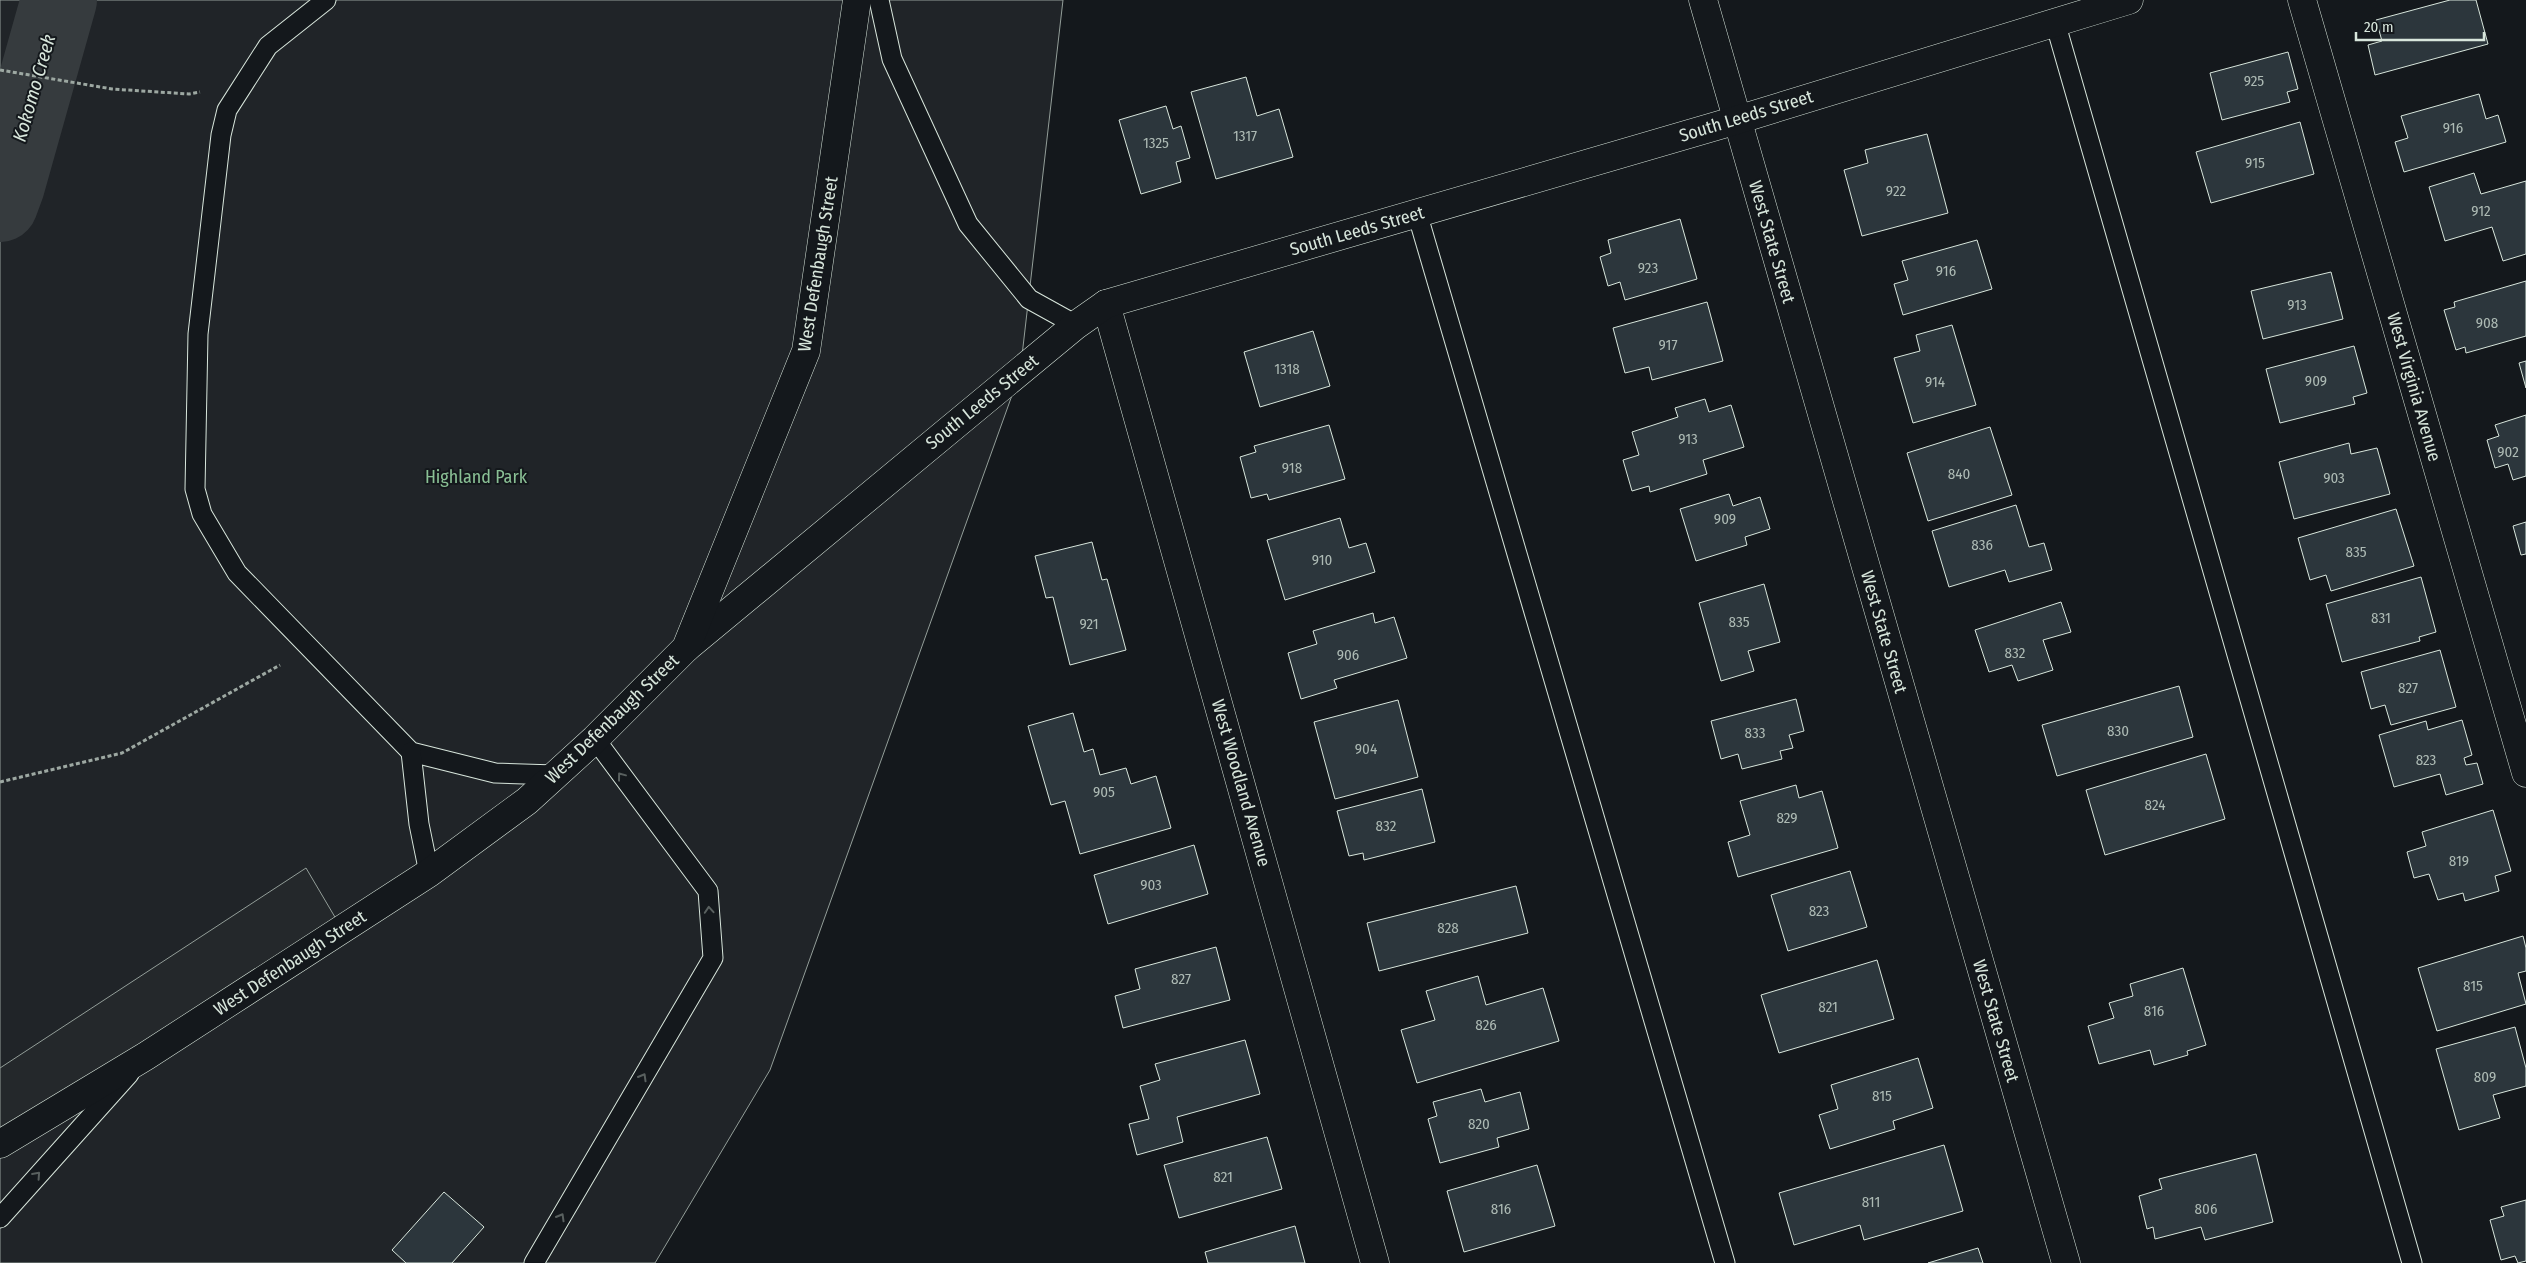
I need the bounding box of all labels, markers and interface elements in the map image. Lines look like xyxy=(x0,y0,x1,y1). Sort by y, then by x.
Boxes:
scale bar xyxy=(2356,10,2484,42)
text: 20 m xyxy=(2364,18,2394,36)
water label: Kokomo Creek xyxy=(8,32,60,144)
house number: 925 xyxy=(2244,72,2264,90)
street label: South Leeds Street xyxy=(1677,85,1816,147)
house number: 916 xyxy=(2443,119,2463,137)
house number: 1317 xyxy=(1233,127,1257,145)
house number: 1325 xyxy=(1143,134,1169,152)
house number: 915 xyxy=(2245,154,2265,172)
street label: West Defenbaugh Street xyxy=(793,175,843,353)
street label: West State Street xyxy=(1744,178,1800,306)
house number: 922 xyxy=(1886,182,1907,200)
street label: South Leeds Street xyxy=(1287,201,1427,261)
house number: 912 xyxy=(2471,202,2491,220)
house number: 923 xyxy=(1638,259,1658,277)
house number: 916 xyxy=(1936,262,1956,280)
house number: 913 xyxy=(2287,296,2307,314)
street label: West Virginia Avenue xyxy=(2382,310,2446,464)
house number: 908 xyxy=(2476,314,2498,332)
house number: 917 xyxy=(1659,336,1677,354)
street label: South Leeds Street xyxy=(921,350,1043,454)
house number: 1318 xyxy=(1274,360,1300,378)
house number: 909 xyxy=(2305,372,2327,390)
house number: 914 xyxy=(1925,373,1945,391)
house number: 913 xyxy=(1678,430,1698,448)
house number: 902 xyxy=(2497,443,2519,461)
house number: 918 xyxy=(1282,459,1302,477)
house number: 840 xyxy=(1948,465,1970,483)
park label: Highland Park xyxy=(425,466,528,488)
house number: 903 xyxy=(2323,469,2345,487)
house number: 909 xyxy=(1714,510,1736,528)
house number: 836 xyxy=(1971,536,1993,554)
house number: 835 xyxy=(2345,543,2367,561)
house number: 910 xyxy=(1312,551,1332,569)
street label: West State Street xyxy=(1856,568,1912,696)
house number: 831 xyxy=(2371,609,2391,627)
house number: 835 xyxy=(1728,613,1750,631)
house number: 921 xyxy=(1079,615,1099,633)
house number: 832 xyxy=(2005,644,2026,662)
house number: 906 xyxy=(1337,646,1359,664)
street label: West Defenbaugh Street xyxy=(541,649,683,788)
house number: 827 xyxy=(2398,679,2418,697)
street label: West Woodland Avenue xyxy=(1207,697,1275,869)
house number: 830 xyxy=(2107,722,2129,740)
house number: 833 xyxy=(1744,724,1766,742)
house number: 904 xyxy=(1355,740,1377,758)
house number: 823 xyxy=(2416,751,2437,769)
one-way arrow xyxy=(619,773,627,782)
house number: 905 xyxy=(1093,783,1115,801)
house number: 824 xyxy=(2145,796,2165,814)
house number: 829 xyxy=(1776,809,1798,827)
house number: 832 xyxy=(1376,817,1397,835)
house number: 819 xyxy=(2449,852,2469,870)
house number: 903 xyxy=(1140,876,1162,894)
house number: 823 xyxy=(1809,902,1830,920)
street label: West Defenbaugh Street xyxy=(210,905,370,1020)
one-way arrow xyxy=(704,905,715,913)
house number: 828 xyxy=(1437,919,1459,937)
street label: West State Street xyxy=(1968,957,2024,1085)
house number: 827 xyxy=(1171,970,1191,988)
house number: 815 xyxy=(2463,977,2483,995)
house number: 821 xyxy=(1818,998,1838,1016)
house number: 816 xyxy=(2144,1002,2164,1020)
house number: 826 xyxy=(1475,1016,1497,1034)
house number: 809 xyxy=(2474,1068,2496,1086)
one-way arrow xyxy=(637,1073,647,1082)
house number: 815 xyxy=(1872,1087,1892,1105)
house number: 820 xyxy=(1468,1115,1490,1133)
house number: 821 xyxy=(1213,1168,1233,1186)
one-way arrow xyxy=(31,1172,40,1181)
house number: 811 xyxy=(1862,1193,1880,1211)
house number: 816 xyxy=(1491,1200,1511,1218)
house number: 806 xyxy=(2195,1200,2217,1218)
one-way arrow xyxy=(555,1213,565,1222)

